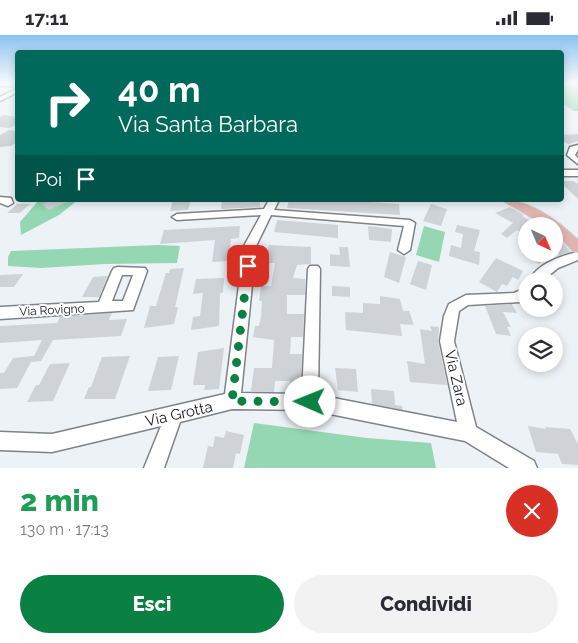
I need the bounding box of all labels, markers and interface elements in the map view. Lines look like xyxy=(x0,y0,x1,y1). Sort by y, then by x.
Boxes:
text: 17:11 xyxy=(25,7,69,29)
text: 40 m xyxy=(118,69,200,110)
icon: right xyxy=(35,70,100,135)
text: Via Santa Barbara xyxy=(118,111,298,137)
icon: arrive xyxy=(72,165,100,193)
text: Poi xyxy=(35,168,62,190)
north arrow xyxy=(518,217,562,263)
map controls xyxy=(518,217,563,372)
pin xyxy=(227,245,269,287)
icon: arrive xyxy=(234,252,262,280)
button: search xyxy=(518,272,563,317)
street label: Via Rovigno xyxy=(19,301,85,319)
button: layers xyxy=(518,327,563,372)
street label: Via Zara xyxy=(441,348,471,408)
position arrow xyxy=(283,375,335,427)
street label: Via Grotta xyxy=(144,398,214,430)
text: 2 min xyxy=(20,483,99,518)
button: close xyxy=(506,485,558,537)
text: 130 m · 17:13 xyxy=(20,520,109,539)
button: Esci xyxy=(20,575,284,633)
button: Condividi xyxy=(294,575,558,633)

